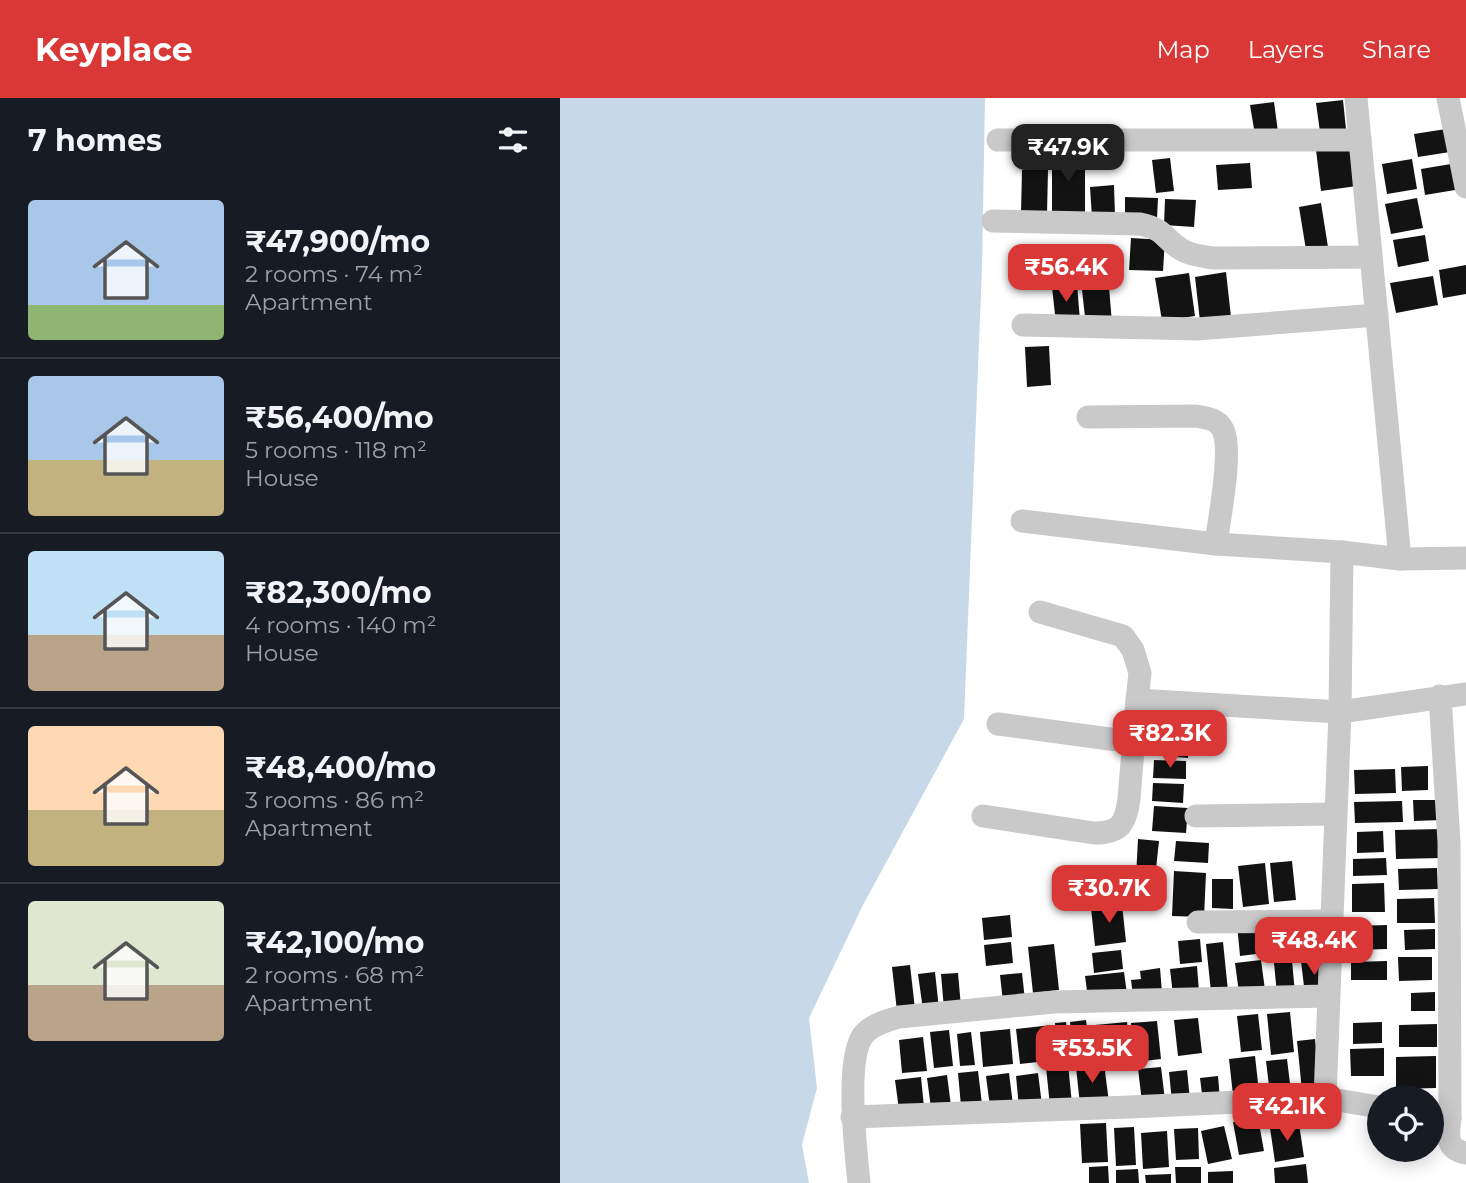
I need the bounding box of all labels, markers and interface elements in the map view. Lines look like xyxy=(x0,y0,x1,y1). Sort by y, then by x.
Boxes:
text: Keyplace xyxy=(35,29,193,69)
text: Map xyxy=(1156,35,1210,64)
text: Layers xyxy=(1248,35,1324,64)
text: Share xyxy=(1362,35,1431,64)
icon: filters xyxy=(494,121,532,159)
text: 7 homes xyxy=(28,122,162,159)
pin: ₹47.9K xyxy=(1011,125,1125,184)
text: ₹47.9K xyxy=(1027,133,1109,161)
text: ₹47,900/mo xyxy=(245,223,430,260)
icon: home xyxy=(84,228,168,312)
pin: ₹56.4K xyxy=(1009,244,1123,304)
text: ₹56.4K xyxy=(1024,253,1108,281)
text: 2 rooms · 74 m² xyxy=(245,260,423,288)
text: Apartment xyxy=(245,288,373,316)
text: ₹56,400/mo xyxy=(245,399,434,436)
icon: home xyxy=(84,404,168,488)
text: 5 rooms · 118 m² xyxy=(245,436,427,464)
text: House xyxy=(245,464,319,492)
text: ₹82,300/mo xyxy=(245,574,432,611)
icon: home xyxy=(84,579,168,663)
text: 4 rooms · 140 m² xyxy=(245,611,437,639)
text: House xyxy=(245,639,319,667)
pin: ₹82.3K xyxy=(1113,710,1227,770)
text: ₹82.3K xyxy=(1129,719,1211,747)
text: ₹48,400/mo xyxy=(245,749,436,786)
icon: home xyxy=(84,754,168,838)
text: 3 rooms · 86 m² xyxy=(245,786,424,814)
text: Apartment xyxy=(245,814,373,842)
pin: ₹30.7K xyxy=(1052,866,1166,925)
text: ₹30.7K xyxy=(1068,874,1150,902)
pin: ₹48.4K xyxy=(1257,918,1371,977)
text: ₹42,100/mo xyxy=(245,924,424,961)
text: ₹48.4K xyxy=(1271,926,1357,954)
icon: home xyxy=(84,929,168,1013)
text: 2 rooms · 68 m² xyxy=(245,961,424,989)
text: Apartment xyxy=(245,989,373,1017)
pin: ₹53.5K xyxy=(1035,1026,1149,1085)
text: ₹53.5K xyxy=(1052,1034,1132,1062)
pin: ₹42.1K xyxy=(1230,1084,1344,1143)
map controls xyxy=(1367,1085,1444,1162)
button: locate xyxy=(1367,1085,1444,1162)
text: ₹42.1K xyxy=(1249,1092,1325,1120)

